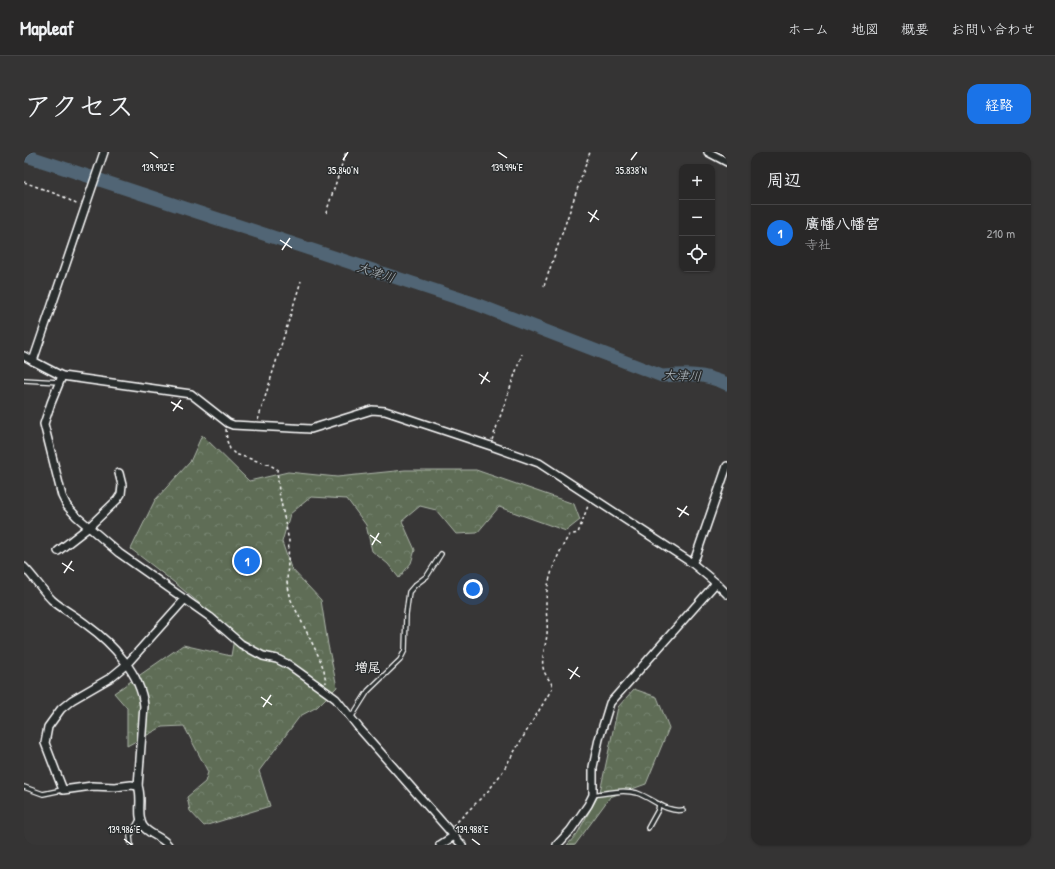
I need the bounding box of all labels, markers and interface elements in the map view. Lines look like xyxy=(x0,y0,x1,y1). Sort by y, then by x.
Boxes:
text: Mapleaf xyxy=(20,15,74,41)
text: ホーム xyxy=(788,19,829,38)
text: 地図 xyxy=(851,19,879,38)
text: 概要 xyxy=(901,19,929,38)
text: お問い合わせ xyxy=(951,19,1035,38)
button: 経路 xyxy=(967,84,1031,124)
text: アクセス xyxy=(24,87,134,125)
text: 139.992°E xyxy=(142,161,175,174)
text: 139.994°E xyxy=(491,161,523,174)
text: 35.840°N xyxy=(327,164,359,177)
text: 35.838°N xyxy=(615,164,647,177)
map controls xyxy=(679,164,715,272)
button: + xyxy=(679,164,715,200)
text: 周辺 xyxy=(767,168,801,191)
button: − xyxy=(679,200,715,236)
text: 廣幡八幡宮 xyxy=(805,213,880,234)
text: 1 xyxy=(778,224,782,242)
text: 210 m xyxy=(987,224,1015,242)
text: 寺社 xyxy=(805,235,831,253)
button: locate xyxy=(679,236,715,272)
water label: 大津川 xyxy=(355,257,397,287)
water label: 大津川 xyxy=(662,365,702,385)
pin: 1 xyxy=(234,546,260,576)
your location xyxy=(463,579,483,599)
district label: 増尾 xyxy=(355,658,381,676)
text: 139.986°E xyxy=(108,823,141,836)
text: 139.988°E xyxy=(456,823,489,836)

